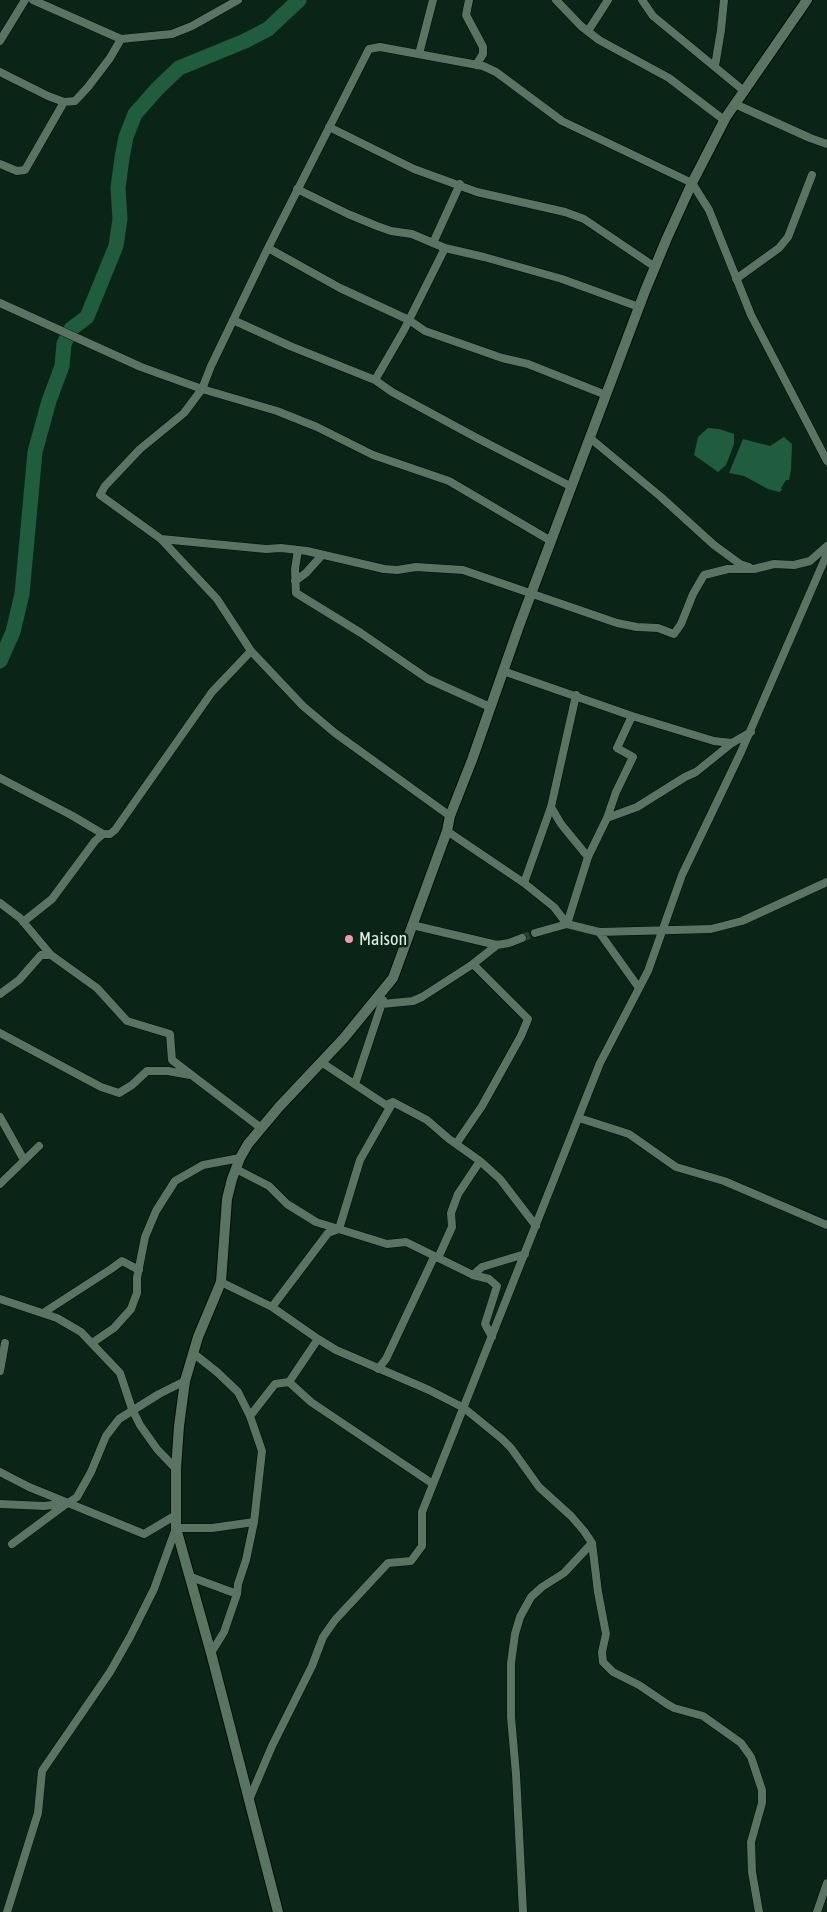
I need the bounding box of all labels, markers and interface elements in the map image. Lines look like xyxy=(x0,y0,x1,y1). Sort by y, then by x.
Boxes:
place label: Maison xyxy=(359,928,407,950)
marker: Maison xyxy=(343,933,355,945)

